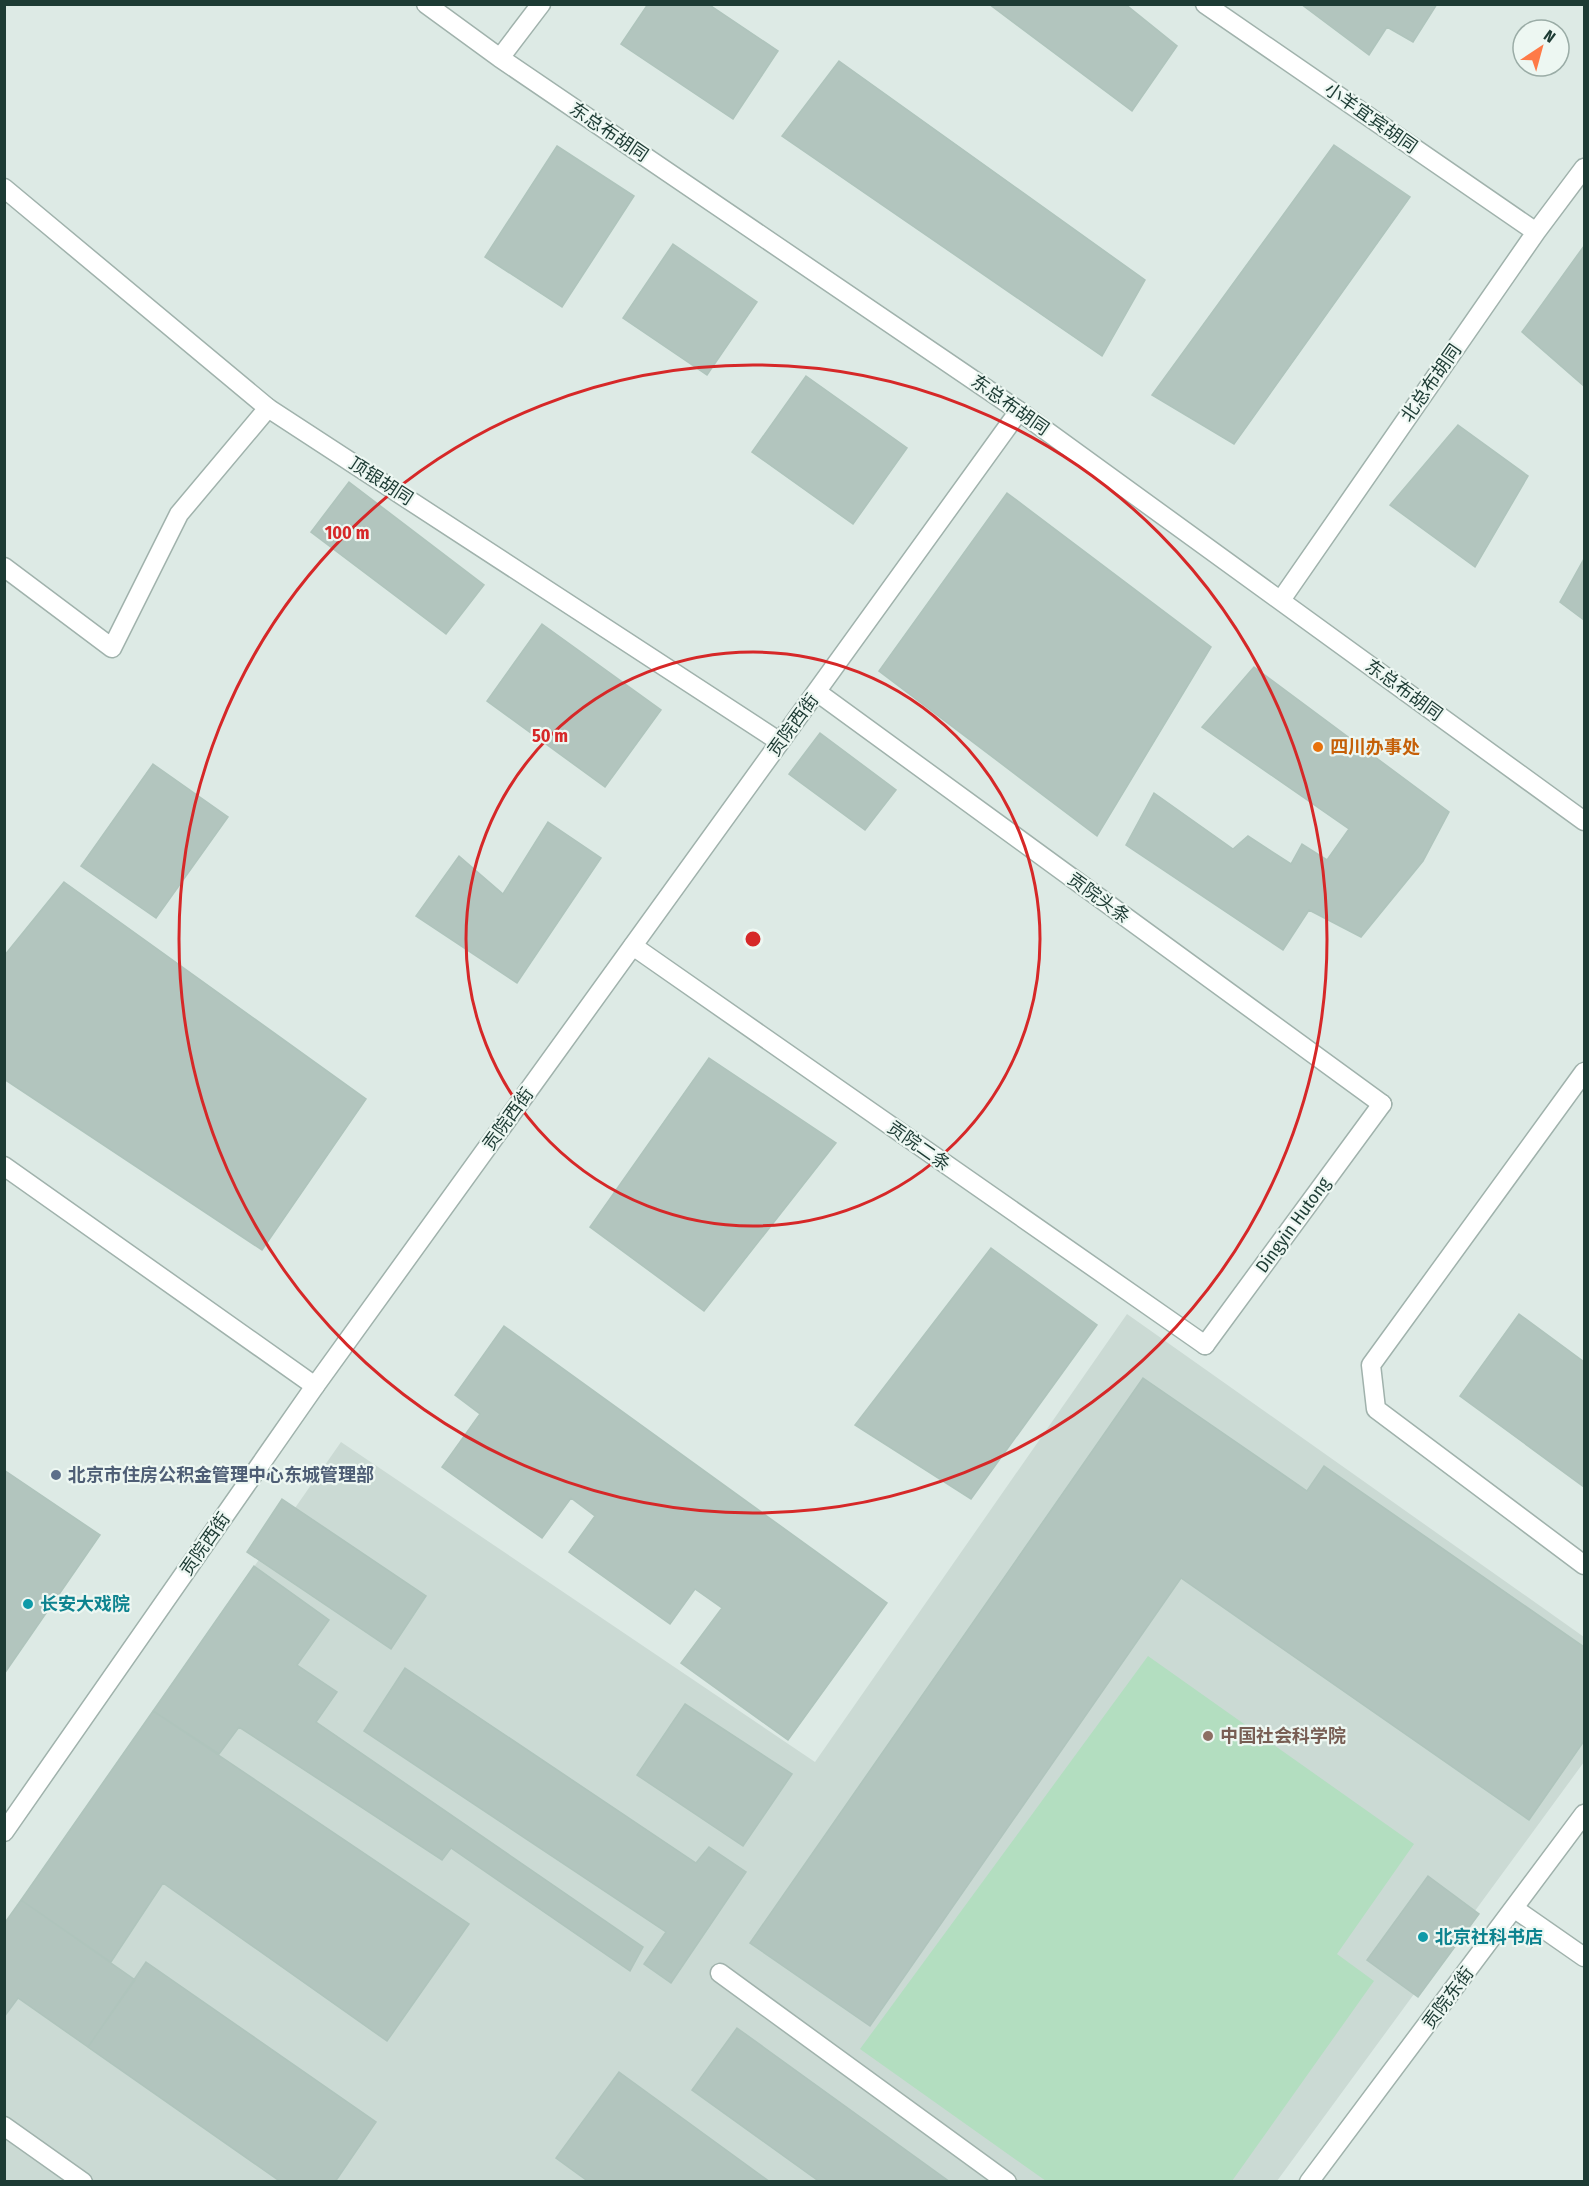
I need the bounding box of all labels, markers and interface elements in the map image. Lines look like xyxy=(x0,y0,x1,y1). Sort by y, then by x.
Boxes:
north arrow xyxy=(1511,18,1571,78)
text: N xyxy=(1540,26,1559,47)
street label: 小羊宜宾胡同 xyxy=(1320,78,1422,158)
street label: 东总布胡同 xyxy=(566,98,652,166)
street label: 北总布胡同 xyxy=(1396,340,1466,426)
street label: 东总布胡同 xyxy=(967,370,1053,440)
street label: 顶银胡同 xyxy=(345,452,417,510)
text: 100 m xyxy=(325,522,369,544)
street label: 东总布胡同 xyxy=(1361,655,1447,725)
street label: 贡院西街 xyxy=(763,689,823,761)
text: 50 m xyxy=(532,725,568,747)
place label: 四川办事处 xyxy=(1330,736,1420,758)
marker: 四川办事处 xyxy=(1311,740,1325,754)
street label: 贡院头条 xyxy=(1063,868,1135,928)
centre of rings xyxy=(743,929,763,949)
street label: 贡院西街 xyxy=(478,1083,538,1155)
street label: 贡院二条 xyxy=(883,1116,955,1176)
street label: Dingyin Hutong xyxy=(1251,1173,1335,1277)
place label: 北京市住房公积金管理中心东城管理部 xyxy=(68,1464,374,1486)
marker: 北京市住房公积金管理中心东城管理部 xyxy=(49,1468,63,1482)
street label: 贡院西街 xyxy=(175,1508,235,1580)
place label: 长安大戏院 xyxy=(40,1593,130,1615)
marker: 长安大戏院 xyxy=(21,1597,35,1611)
place label: 中国社会科学院 xyxy=(1220,1725,1346,1747)
marker: 中国社会科学院 xyxy=(1201,1729,1215,1743)
place label: 北京社科书店 xyxy=(1435,1926,1543,1948)
marker: 北京社科书店 xyxy=(1416,1930,1430,1944)
street label: 贡院东街 xyxy=(1418,1963,1478,2033)

